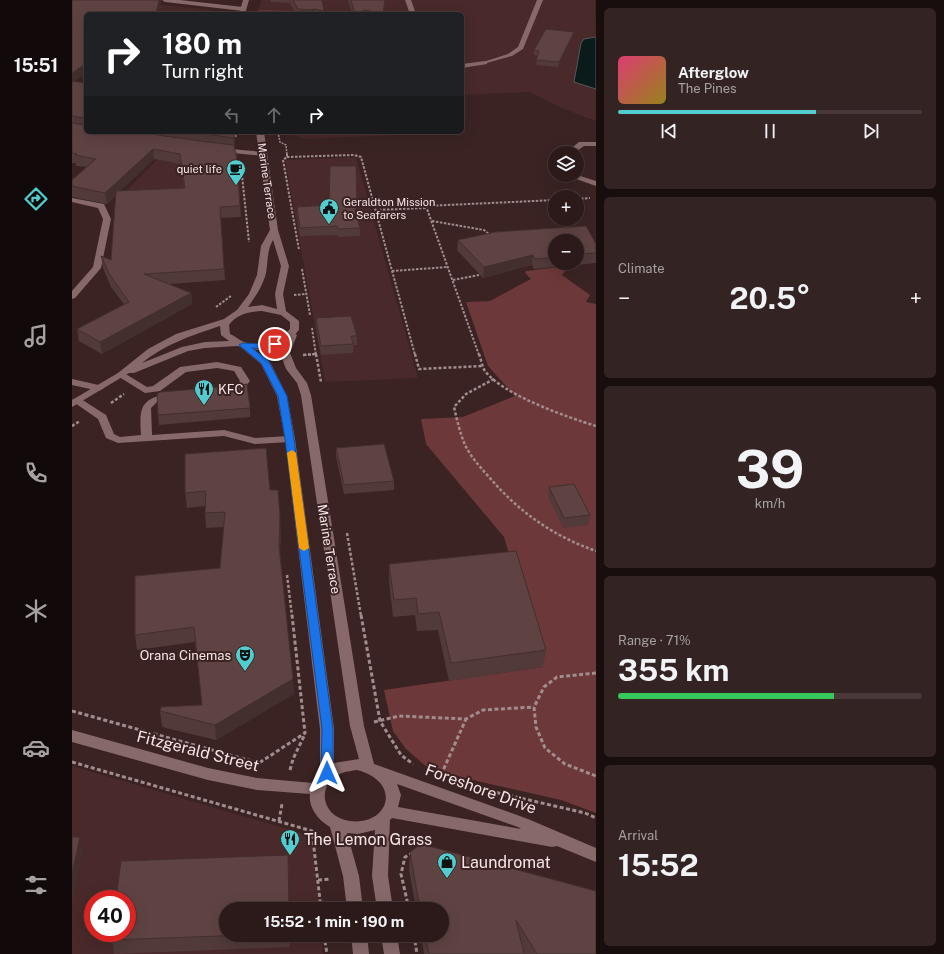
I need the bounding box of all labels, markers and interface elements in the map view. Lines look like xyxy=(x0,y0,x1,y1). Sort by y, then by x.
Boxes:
text: 180 m xyxy=(162,27,242,60)
icon: right xyxy=(96,28,148,80)
text: 15:51 xyxy=(14,55,58,76)
text: Turn right xyxy=(162,61,244,82)
text: Afterglow xyxy=(678,64,749,81)
text: The Pines xyxy=(678,81,737,96)
icon: left xyxy=(221,104,243,126)
icon: ahead xyxy=(263,104,285,126)
icon: right xyxy=(305,104,327,126)
icon: previous xyxy=(658,120,680,142)
icon: pause xyxy=(759,120,781,142)
icon: next xyxy=(860,120,882,142)
street label: Marine Terrace xyxy=(256,142,278,220)
map controls xyxy=(548,146,584,270)
button: layers xyxy=(548,146,584,182)
cafe icon: quiet life xyxy=(225,158,247,186)
place label: quiet life xyxy=(177,163,222,175)
icon: directions xyxy=(22,185,50,213)
button: + xyxy=(548,190,584,226)
place label: Geraldton Mission to Seafarers xyxy=(343,196,435,221)
public building icon: Geraldton Mission to Seafarers xyxy=(318,197,340,225)
button: − xyxy=(548,234,584,270)
text: Climate xyxy=(618,261,665,276)
text: 20.5° xyxy=(730,280,810,316)
text: − xyxy=(618,285,630,311)
text: + xyxy=(910,285,922,311)
icon: music xyxy=(22,322,50,350)
pin xyxy=(258,327,292,361)
icon: arrive xyxy=(264,333,286,355)
restaurant icon: KFC xyxy=(193,378,215,406)
place label: KFC xyxy=(218,382,244,397)
text: 39 xyxy=(736,439,804,500)
icon: phone xyxy=(22,459,50,487)
text: km/h xyxy=(755,496,785,511)
street label: Marine Terrace xyxy=(315,503,343,595)
icon: climate xyxy=(22,597,50,625)
text: Range · 71% xyxy=(618,633,691,648)
theatre icon: Orana Cinemas xyxy=(234,644,256,672)
place label: Orana Cinemas xyxy=(140,648,231,663)
text: 355 km xyxy=(618,652,729,688)
street label: Fitzgerald Street xyxy=(135,727,261,775)
icon: car xyxy=(22,734,50,762)
position arrow xyxy=(306,752,348,794)
street label: Foreshore Drive xyxy=(423,760,539,818)
restaurant icon: The Lemon Grass xyxy=(279,828,301,856)
text: Arrival xyxy=(618,828,658,843)
place label: The Lemon Grass xyxy=(304,830,432,849)
text: 15:52 xyxy=(618,847,698,883)
shop icon: Laundromat xyxy=(436,851,458,879)
place label: Laundromat xyxy=(461,853,551,872)
icon: filters xyxy=(22,871,50,899)
speed limit sign: 40 xyxy=(84,890,136,942)
text: 15:52 · 1 min · 190 m xyxy=(264,913,404,930)

